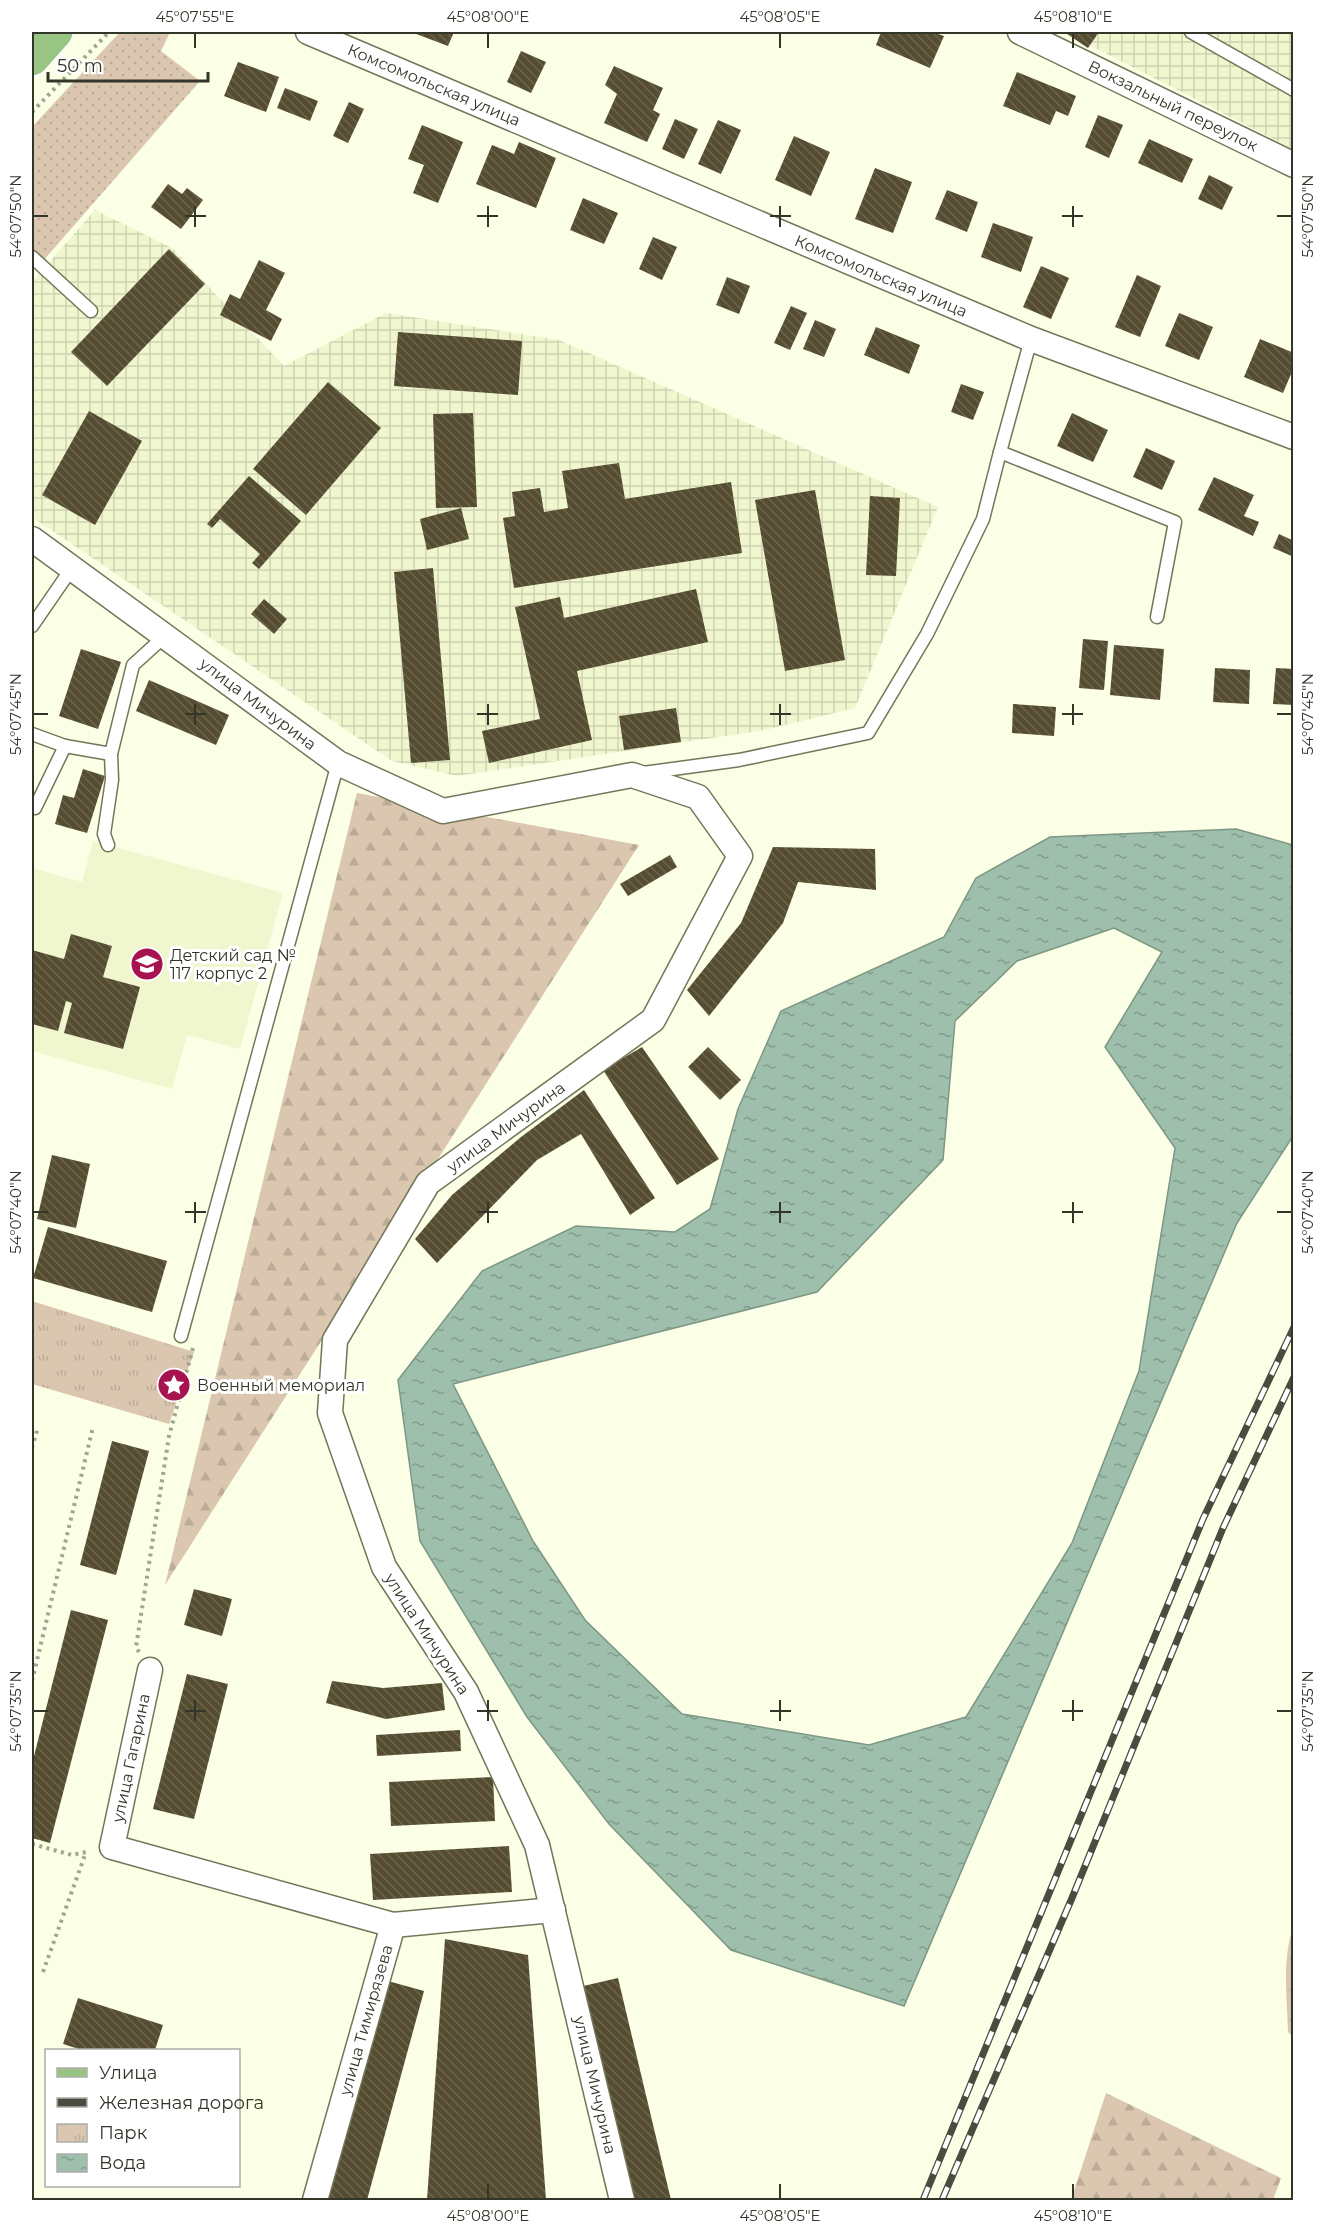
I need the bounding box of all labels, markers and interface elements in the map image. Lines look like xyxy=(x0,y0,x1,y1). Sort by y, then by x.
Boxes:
text: 45°07'55"E xyxy=(155,7,235,26)
text: 45°08'00"E xyxy=(447,7,529,26)
text: 45°08'05"E xyxy=(739,7,821,26)
text: 45°08'10"E xyxy=(1034,7,1112,26)
street label: Комсомольская улица xyxy=(345,40,523,130)
scale bar xyxy=(48,45,208,83)
text: 50 m xyxy=(57,55,103,77)
street label: Вокзальный переулок xyxy=(1085,57,1262,156)
text: 54°07'50"N xyxy=(6,175,25,257)
text: 54°07'50"N xyxy=(1298,175,1317,257)
street label: Комсомольская улица xyxy=(792,231,970,321)
street label: улица Мичурина xyxy=(195,653,320,754)
text: 54°07'45"N xyxy=(6,673,25,755)
text: 54°07'45"N xyxy=(1298,673,1317,755)
school or university icon: Детский сад № 117 корпус 2 xyxy=(129,946,165,982)
place label: Детский сад № 117 корпус 2 xyxy=(170,946,296,983)
street label: улица Мичурина xyxy=(442,1078,569,1177)
text: 54°07'40"N xyxy=(6,1170,25,1254)
text: 54°07'40"N xyxy=(1298,1170,1317,1254)
place icon: Военный мемориал xyxy=(156,1367,192,1403)
place label: Военный мемориал xyxy=(197,1376,365,1395)
street label: улица Мичурина xyxy=(380,1569,473,1698)
text: 54°07'35"N xyxy=(6,1670,25,1752)
text: 54°07'35"N xyxy=(1298,1670,1317,1752)
street label: улица Гагарина xyxy=(108,1692,154,1825)
street label: улица Тимирязева xyxy=(335,1942,397,2098)
street label: улица Мичурина xyxy=(570,2013,620,2156)
legend xyxy=(45,2049,240,2187)
text: Улица xyxy=(99,2062,157,2084)
text: Железная дорога xyxy=(99,2092,264,2114)
text: Парк xyxy=(99,2122,148,2144)
text: Вода xyxy=(99,2152,146,2174)
text: 45°08'00"E xyxy=(447,2206,529,2225)
text: 45°08'05"E xyxy=(739,2206,821,2225)
text: 45°08'10"E xyxy=(1034,2206,1112,2225)

